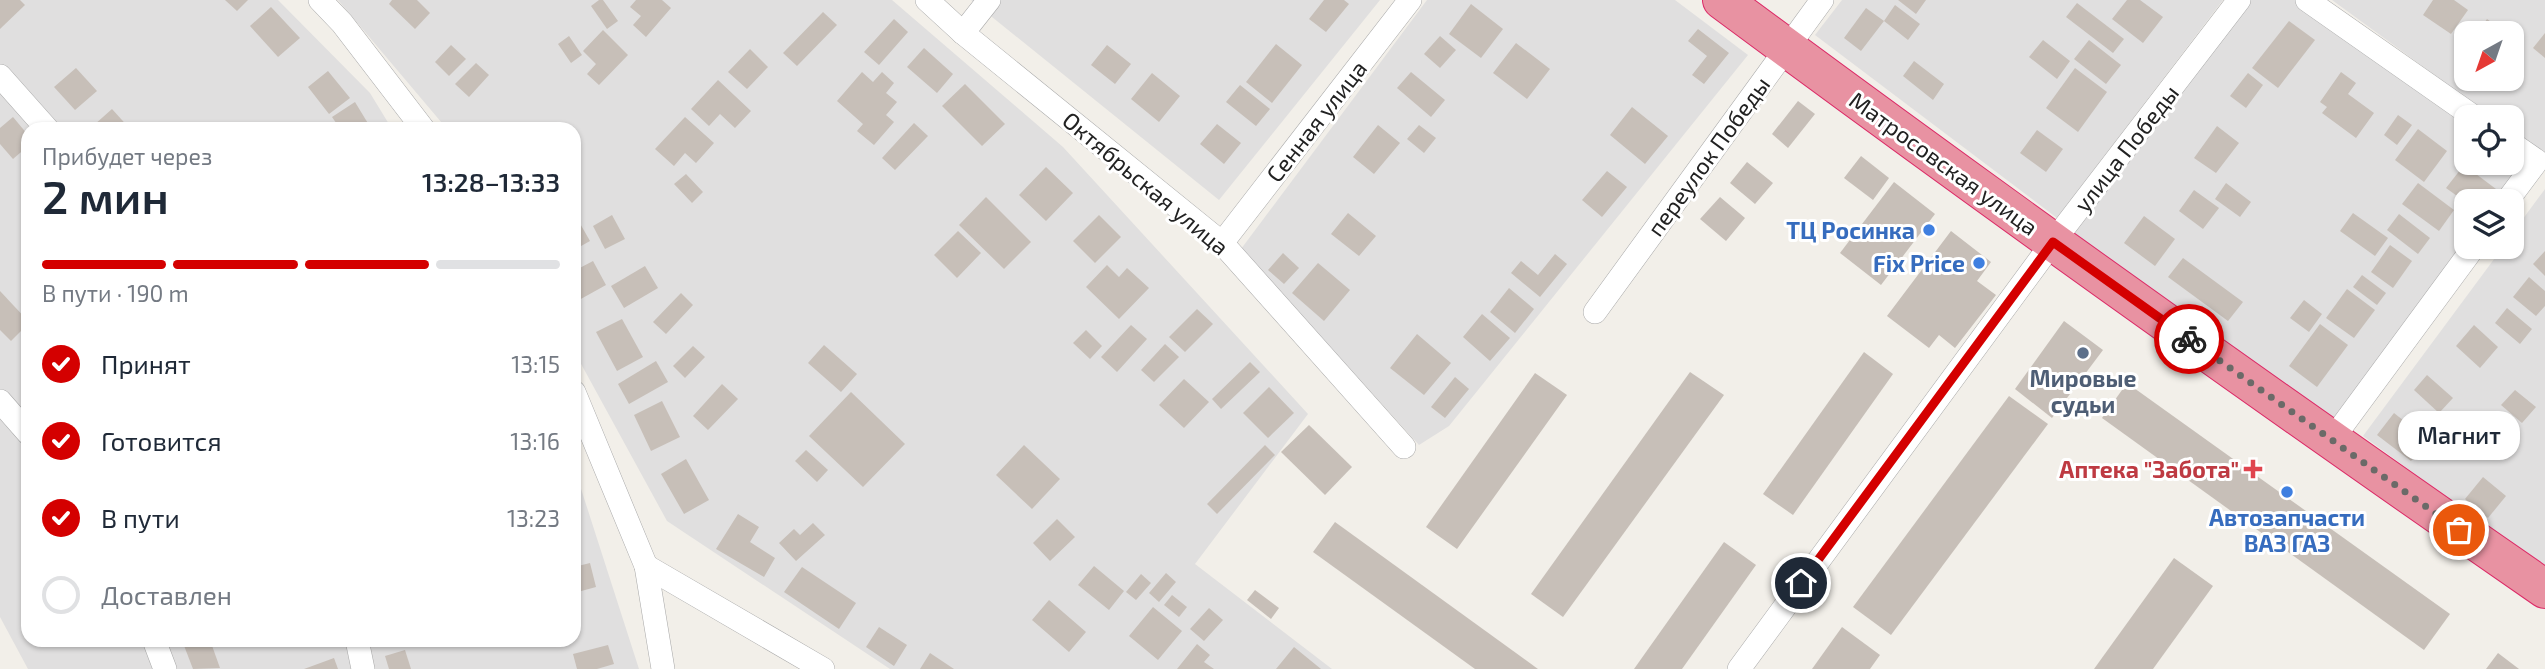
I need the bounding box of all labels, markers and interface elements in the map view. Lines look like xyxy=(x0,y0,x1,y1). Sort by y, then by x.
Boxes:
north arrow xyxy=(2454,21,2524,91)
map controls xyxy=(2454,21,2524,259)
street label: Сенная улица xyxy=(1260,55,1373,188)
street label: переулок Победы xyxy=(1641,71,1776,242)
street label: улица Победы xyxy=(2068,79,2185,218)
street label: Матросовская улица xyxy=(1844,85,2044,242)
street label: Октябрьская улица xyxy=(1057,105,1235,261)
button: locate xyxy=(2454,105,2524,175)
text: Прибудет через xyxy=(42,142,212,170)
text: 13:28–13:33 xyxy=(422,166,560,197)
text: 2 мин xyxy=(42,168,169,223)
button: layers xyxy=(2454,189,2524,259)
place label: ТЦ Росинка xyxy=(1786,216,1915,244)
marker: ТЦ Росинка xyxy=(1921,222,1937,238)
place label: Fix Price xyxy=(1873,249,1965,277)
marker: Fix Price xyxy=(1971,255,1987,271)
text: В пути · 190 m xyxy=(42,279,189,307)
courier xyxy=(2154,304,2224,374)
icon: bike xyxy=(2170,320,2208,358)
icon: check xyxy=(42,345,80,383)
marker: Мировые судьи xyxy=(2075,345,2091,361)
text: Принят xyxy=(101,348,191,379)
text: 13:15 xyxy=(511,350,560,378)
place label: Мировые судьи xyxy=(2030,364,2136,418)
callout: Магнит xyxy=(2398,411,2520,460)
text: Магнит xyxy=(2417,421,2501,449)
icon: check xyxy=(42,422,80,460)
text: Готовится xyxy=(101,425,222,456)
text: 13:16 xyxy=(510,427,560,455)
place label: Аптека "Забота" xyxy=(2059,455,2239,483)
marker: Аптека "Забота" xyxy=(2245,461,2261,477)
marker: Автозапчасти ВАЗ ГАЗ xyxy=(2279,484,2295,500)
icon: check xyxy=(42,499,80,537)
pin xyxy=(2429,500,2489,560)
text: В пути xyxy=(101,502,180,533)
place label: Автозапчасти ВАЗ ГАЗ xyxy=(2209,503,2365,557)
text: 13:23 xyxy=(507,504,560,532)
icon: bag xyxy=(2440,511,2478,549)
pin xyxy=(1771,553,1831,613)
icon: home xyxy=(1782,564,1820,602)
text: Доставлен xyxy=(101,579,232,610)

